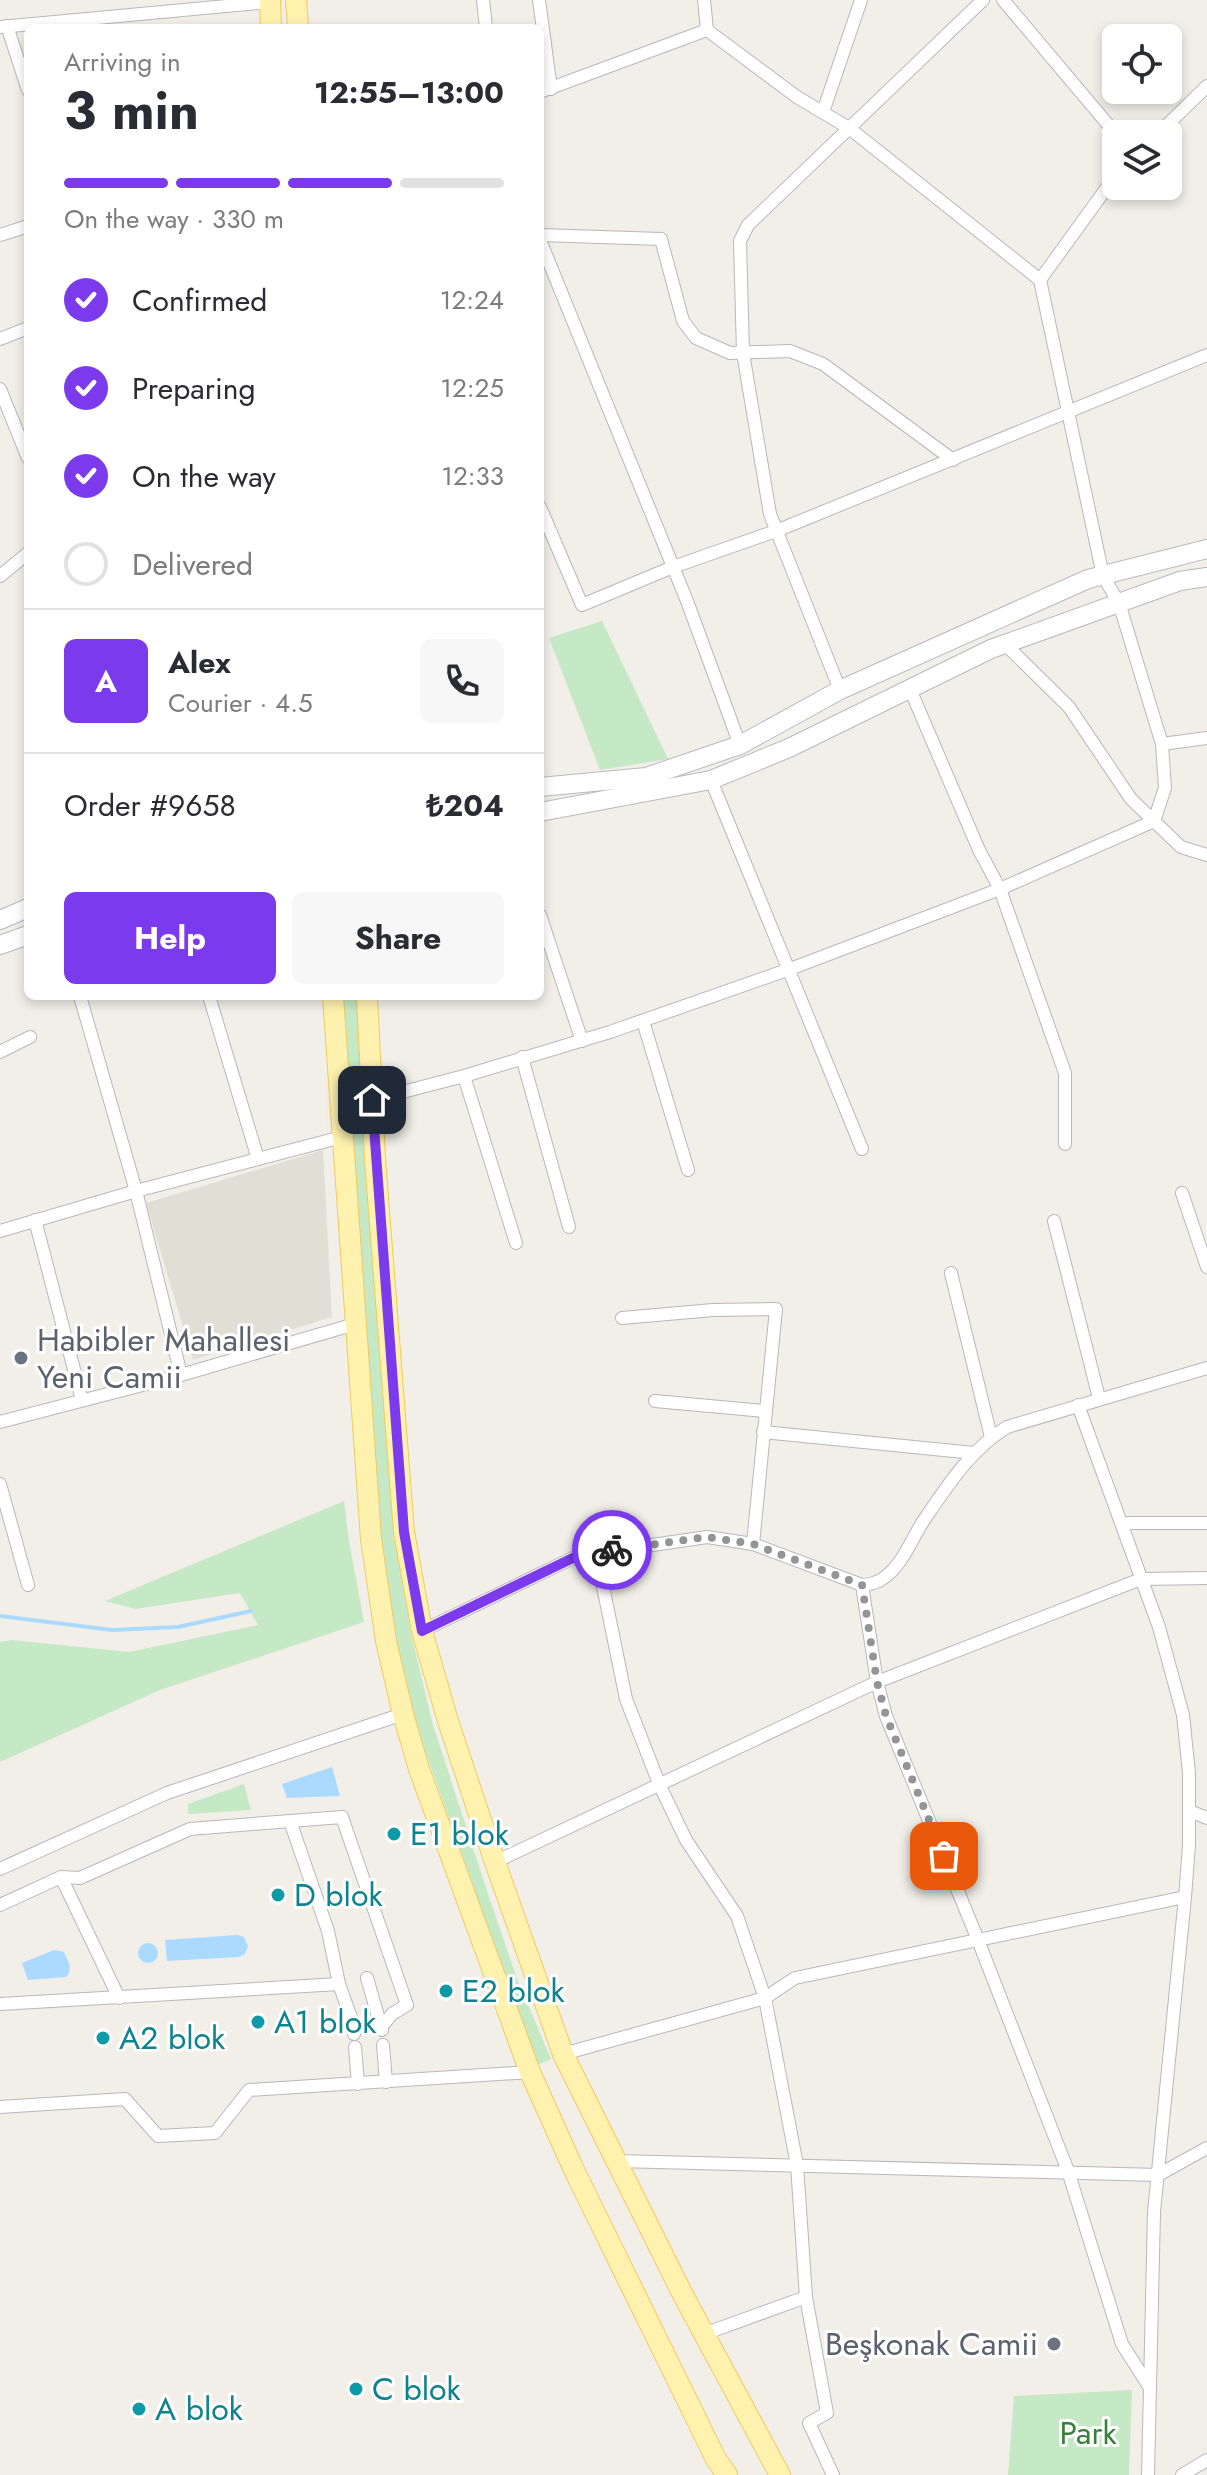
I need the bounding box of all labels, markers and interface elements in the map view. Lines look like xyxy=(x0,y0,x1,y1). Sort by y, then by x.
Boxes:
map controls xyxy=(1102,24,1182,200)
button: locate xyxy=(1102,24,1182,104)
text: Arriving in xyxy=(64,43,181,81)
text: 12:55–13:00 xyxy=(314,71,504,114)
text: 3 min xyxy=(64,73,199,149)
button: layers xyxy=(1102,120,1182,200)
text: On the way · 330 m xyxy=(64,200,284,238)
icon: check xyxy=(64,278,108,322)
text: Confirmed xyxy=(132,279,267,322)
text: 12:24 xyxy=(440,281,504,319)
icon: check xyxy=(64,366,108,410)
text: Preparing xyxy=(132,367,256,410)
text: 12:25 xyxy=(440,369,504,407)
icon: check xyxy=(64,454,108,498)
text: On the way xyxy=(132,455,276,498)
text: 12:33 xyxy=(441,457,504,495)
text: Delivered xyxy=(132,543,253,586)
button: phone xyxy=(420,639,504,723)
text: Alex xyxy=(168,641,231,684)
text: A xyxy=(95,660,117,703)
text: Courier · 4.5 xyxy=(168,684,313,722)
text: Order #9658 xyxy=(64,784,236,827)
text: ₺204 xyxy=(426,784,504,827)
button: Help xyxy=(64,892,276,984)
button: Share xyxy=(292,892,504,984)
pin xyxy=(338,1066,406,1134)
icon: home xyxy=(350,1078,394,1122)
place label: Habibler Mahallesi Yeni Camii xyxy=(37,1317,290,1400)
marker: Habibler Mahallesi Yeni Camii xyxy=(12,1349,30,1367)
courier xyxy=(572,1510,652,1590)
icon: bike xyxy=(590,1528,634,1572)
place label: E1 blok xyxy=(410,1811,510,1857)
pin xyxy=(910,1822,978,1890)
marker: E1 blok xyxy=(385,1825,403,1843)
icon: bag xyxy=(922,1834,966,1878)
place label: D blok xyxy=(294,1872,383,1918)
marker: D blok xyxy=(269,1886,287,1904)
place label: E2 blok xyxy=(462,1968,565,2014)
marker: E2 blok xyxy=(437,1982,455,2000)
place label: A1 blok xyxy=(274,1999,377,2045)
marker: A1 blok xyxy=(249,2013,267,2031)
place label: A2 blok xyxy=(119,2015,226,2061)
marker: A2 blok xyxy=(94,2029,112,2047)
place label: Beşkonak Camii xyxy=(825,2321,1038,2367)
marker: Beşkonak Camii xyxy=(1045,2335,1063,2353)
place label: C blok xyxy=(372,2366,462,2412)
marker: C blok xyxy=(347,2380,365,2398)
place label: A blok xyxy=(155,2386,244,2432)
marker: A blok xyxy=(130,2400,148,2418)
park label: Park xyxy=(1059,2410,1117,2456)

